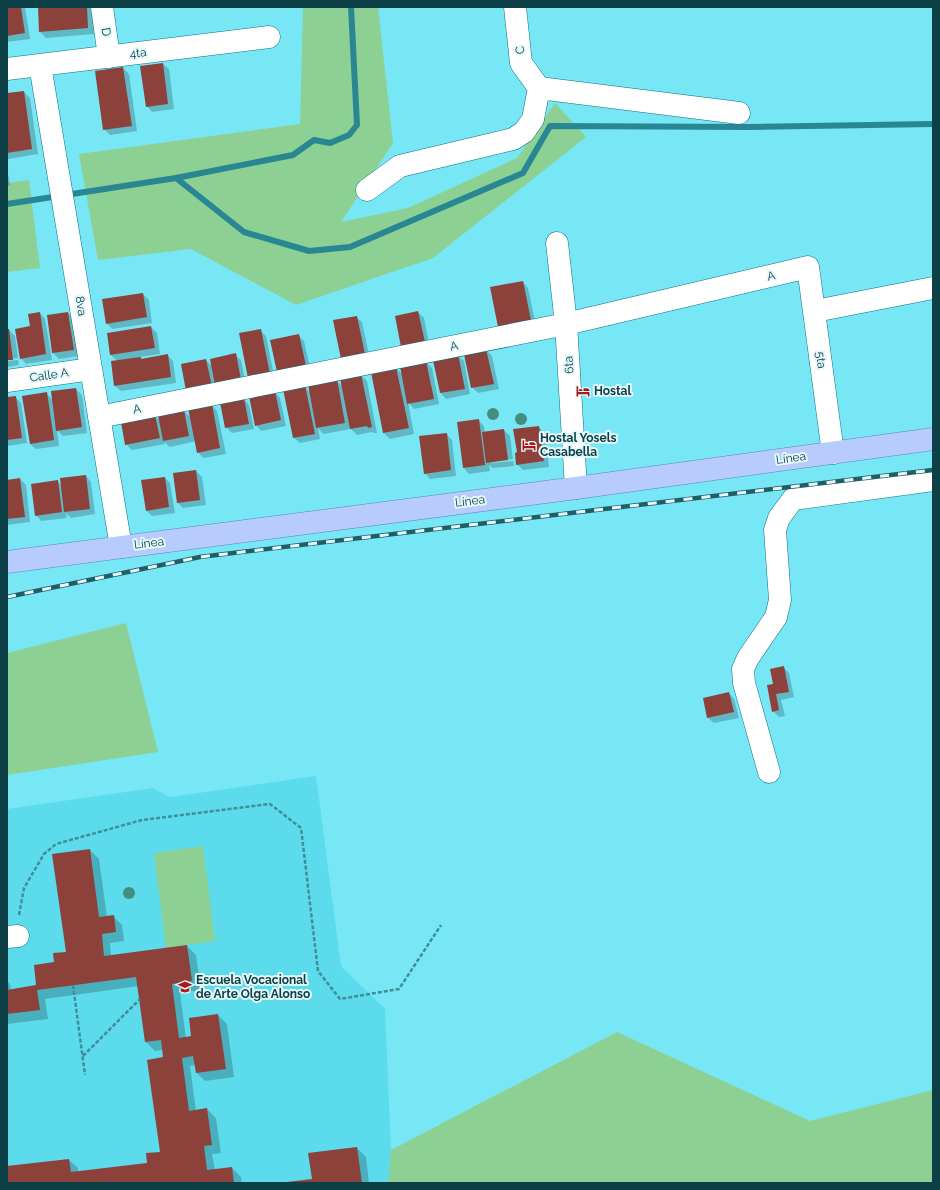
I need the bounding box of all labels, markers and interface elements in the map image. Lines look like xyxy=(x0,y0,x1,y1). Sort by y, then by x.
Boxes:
street label: D xyxy=(98,27,114,38)
street label: 4ta xyxy=(129,45,147,61)
street label: C xyxy=(513,45,527,55)
street label: A xyxy=(765,268,777,284)
street label: 8va xyxy=(73,295,89,317)
street label: A xyxy=(449,338,459,354)
street label: 5ta xyxy=(813,351,829,369)
street label: 6ta xyxy=(561,356,577,374)
street label: Calle A xyxy=(29,365,69,385)
hotel icon: Hostal xyxy=(575,383,591,399)
place label: Hostal xyxy=(594,384,631,398)
street label: A xyxy=(132,401,142,417)
place label: Hostal Yosels Casabella xyxy=(540,431,616,459)
hotel icon: Hostal Yosels Casabella xyxy=(521,437,537,453)
street label: Línea xyxy=(775,449,807,467)
street label: Línea xyxy=(454,492,486,510)
street label: Línea xyxy=(133,534,165,552)
place label: Escuela Vocacional de Arte Olga Alonso xyxy=(196,973,310,1001)
school or university icon: Escuela Vocacional de Arte Olga Alonso xyxy=(177,979,193,995)

